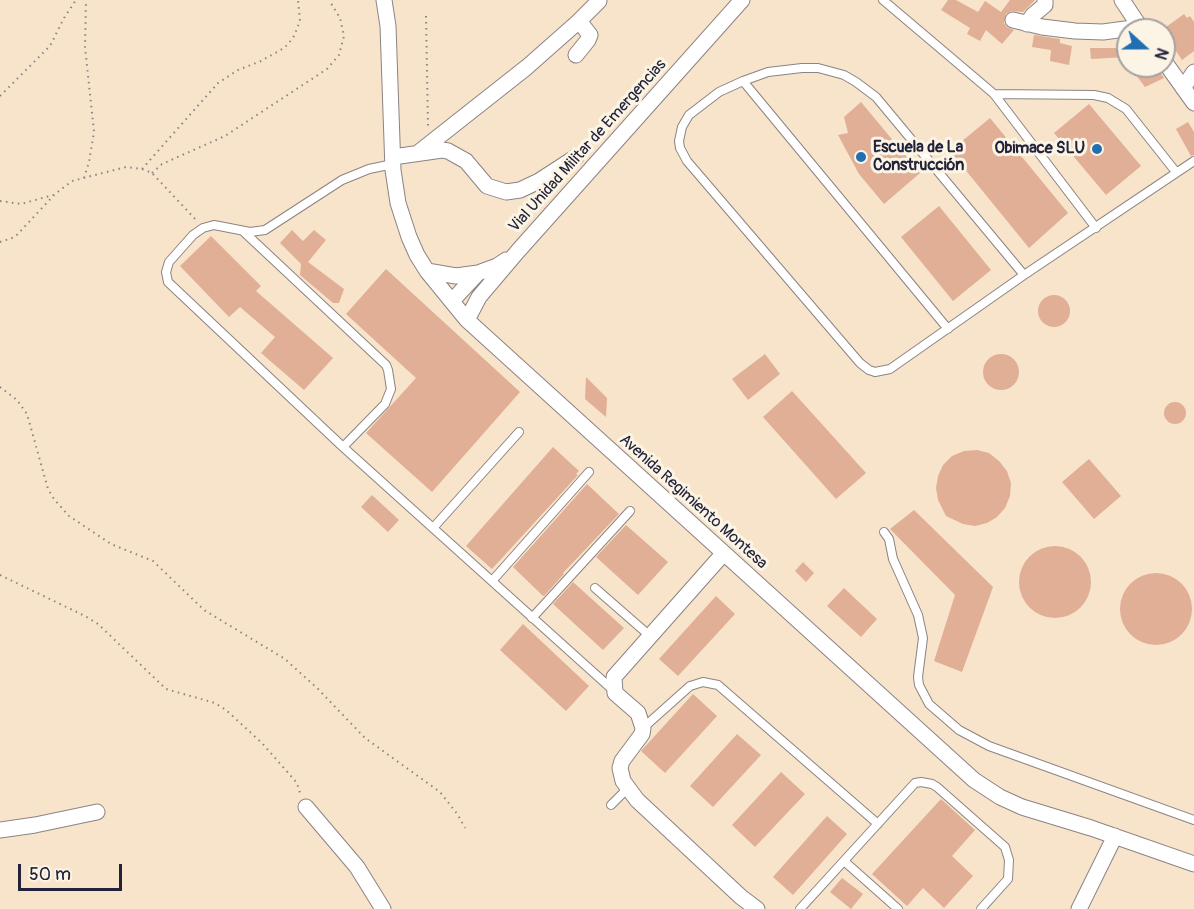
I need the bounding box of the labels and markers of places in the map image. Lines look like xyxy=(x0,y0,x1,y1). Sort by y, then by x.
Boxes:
place label: Escuela de La Construcción xyxy=(873,138,964,176)
place label: Obimace SLU xyxy=(994,139,1085,159)
marker: Obimace SLU xyxy=(1090,142,1104,156)
marker: Escuela de La Construcción xyxy=(854,150,868,164)

